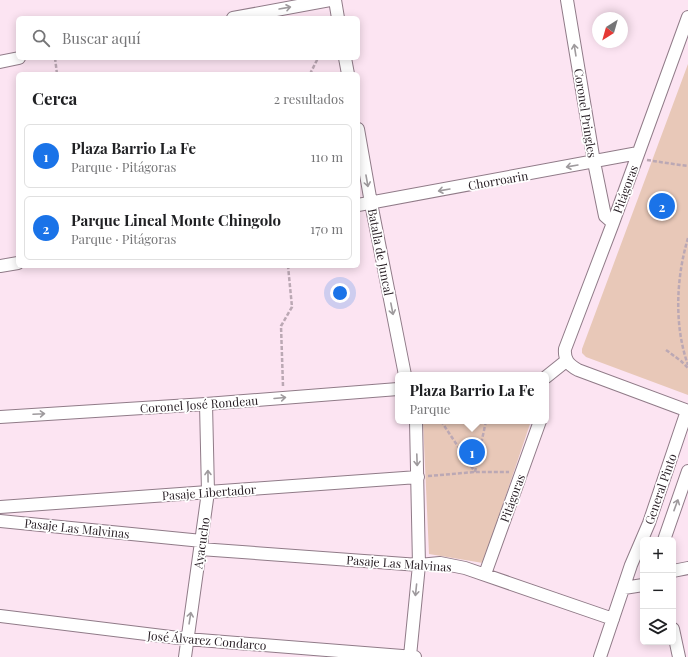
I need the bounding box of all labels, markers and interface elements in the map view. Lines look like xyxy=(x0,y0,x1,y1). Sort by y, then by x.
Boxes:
one-way arrow xyxy=(278,4,291,12)
north arrow xyxy=(592,12,628,48)
search box xyxy=(16,16,360,60)
icon: search xyxy=(30,27,52,49)
text: Buscar aquí xyxy=(62,28,141,48)
one-way arrow xyxy=(571,44,579,57)
street label: Coronel Pringles xyxy=(571,67,601,159)
text: Cerca xyxy=(32,87,77,109)
text: 2 resultados xyxy=(274,90,344,107)
text: Plaza Barrio La Fe xyxy=(71,138,196,158)
text: 1 xyxy=(44,148,48,165)
text: 110 m xyxy=(311,148,343,165)
text: Parque · Pitágoras xyxy=(71,158,176,175)
one-way arrow xyxy=(566,162,579,170)
street label: Pitágoras xyxy=(609,163,641,215)
street label: Chorroarin xyxy=(467,167,529,193)
one-way arrow xyxy=(363,174,371,187)
one-way arrow xyxy=(438,186,451,194)
pin: 2 xyxy=(649,191,675,221)
street label: Batalla de Juncal xyxy=(365,207,397,298)
text: Parque Lineal Monte Chingolo xyxy=(71,210,281,230)
text: 2 xyxy=(43,220,49,237)
text: 170 m xyxy=(310,220,343,237)
text: Parque · Pitágoras xyxy=(71,230,176,247)
your location xyxy=(330,283,350,303)
one-way arrow xyxy=(388,302,396,315)
popup xyxy=(395,372,549,424)
text: Plaza Barrio La Fe xyxy=(409,380,535,400)
street label: Coronel José Rondeau xyxy=(139,392,259,416)
one-way arrow xyxy=(273,394,286,402)
text: Parque xyxy=(409,400,450,417)
one-way arrow xyxy=(32,411,45,418)
pin: 1 xyxy=(459,437,485,467)
street label: General Pinto xyxy=(640,451,680,527)
one-way arrow xyxy=(413,453,421,466)
one-way arrow xyxy=(204,470,212,483)
street label: Pitágoras xyxy=(496,472,528,524)
street label: Pasaje Libertador xyxy=(161,481,257,503)
one-way arrow xyxy=(672,500,680,512)
street label: Pasaje Las Malvinas xyxy=(24,515,130,541)
street label: Ayacucho xyxy=(189,516,213,571)
map controls xyxy=(640,537,676,645)
button: + xyxy=(640,537,676,573)
street label: Pasaje Las Malvinas xyxy=(346,551,452,575)
button: − xyxy=(640,573,676,609)
one-way arrow xyxy=(413,583,420,596)
button: layers xyxy=(640,609,676,645)
one-way arrow xyxy=(186,612,194,625)
street label: José Álvarez Condarco xyxy=(146,627,268,653)

